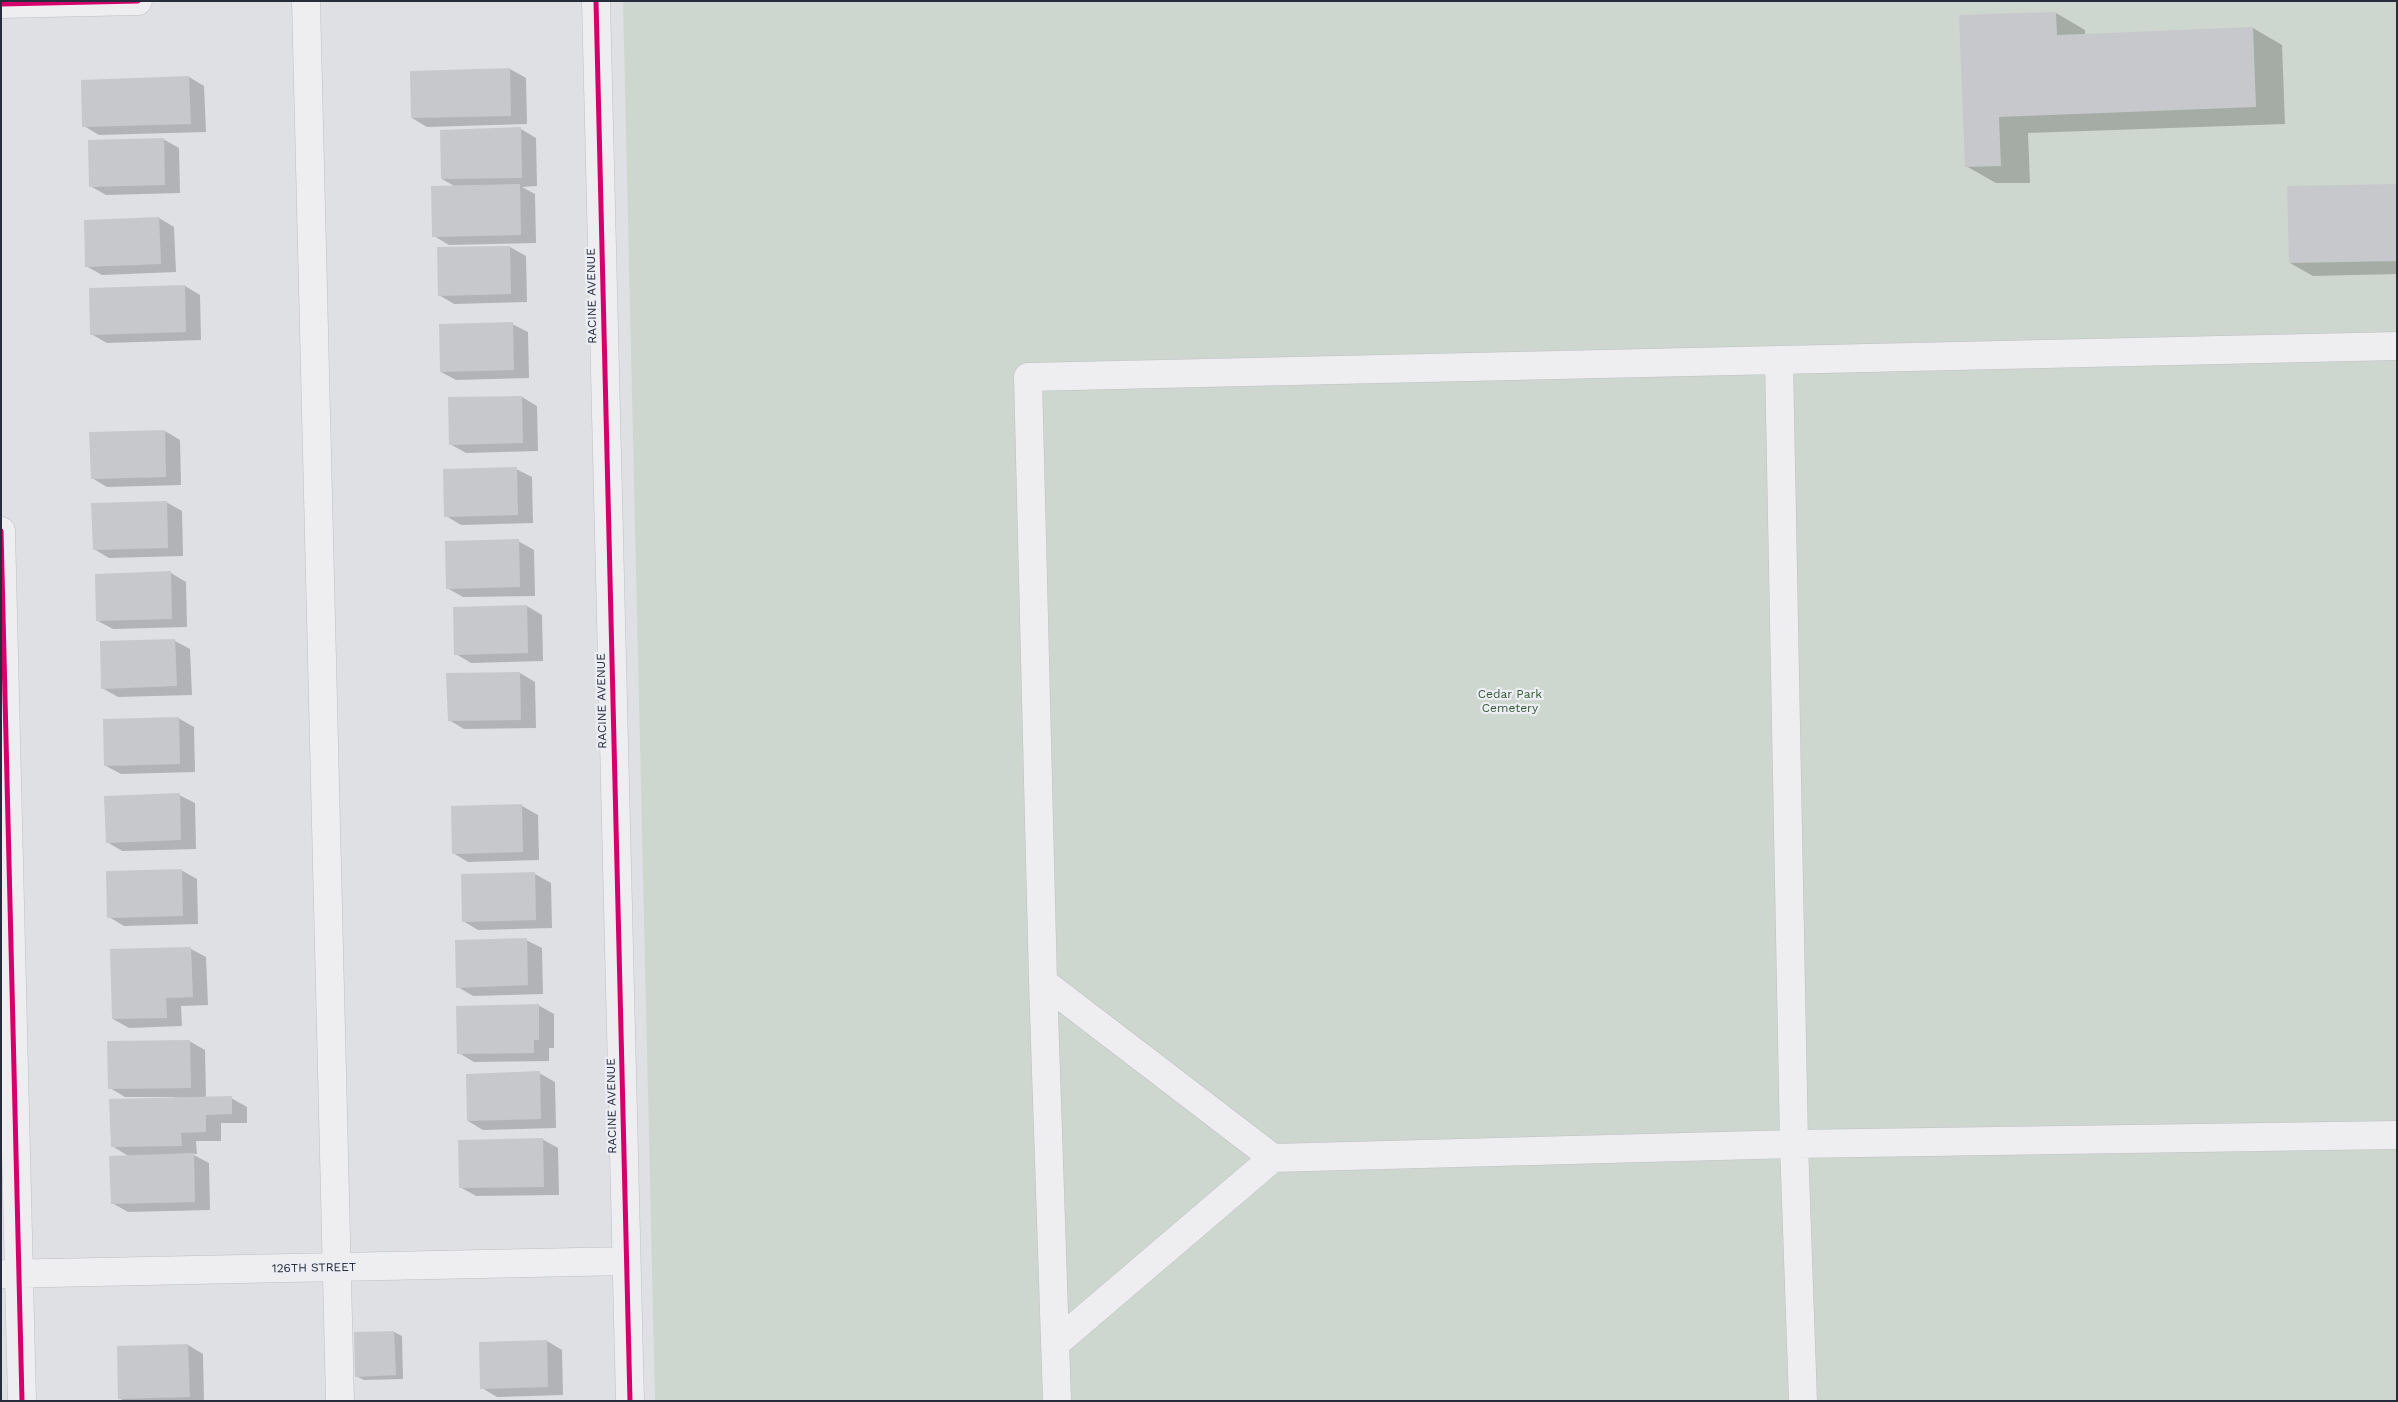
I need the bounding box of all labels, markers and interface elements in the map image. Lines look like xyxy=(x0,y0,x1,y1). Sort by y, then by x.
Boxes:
street label: RACINE AVENUE xyxy=(584,248,600,344)
street label: RACINE AVENUE xyxy=(594,653,610,749)
park label: Cedar Park Cemetery xyxy=(1478,687,1542,715)
street label: RACINE AVENUE xyxy=(604,1058,620,1154)
street label: 126TH STREET xyxy=(272,1260,356,1276)

